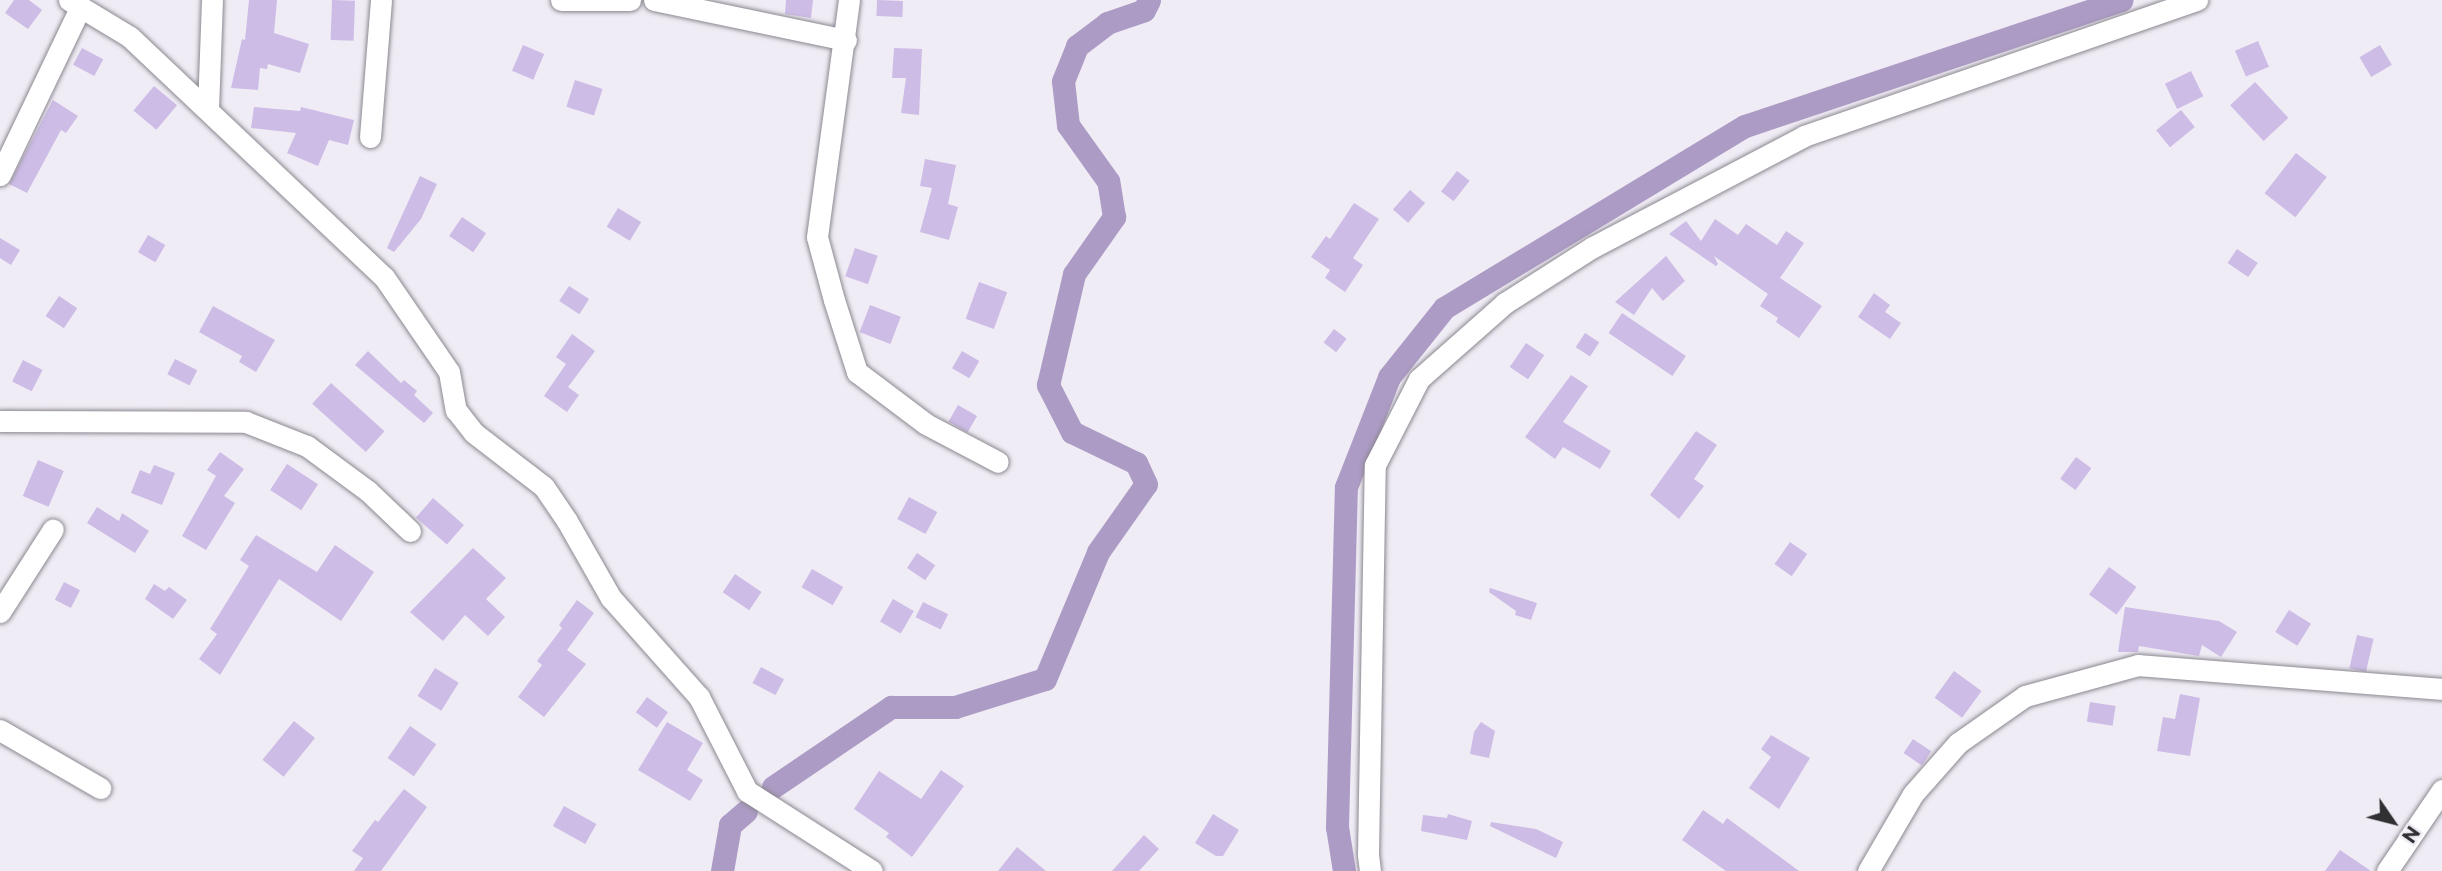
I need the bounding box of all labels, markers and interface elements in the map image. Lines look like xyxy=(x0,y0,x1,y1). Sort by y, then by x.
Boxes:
north arrow xyxy=(2358,787,2428,857)
text: N xyxy=(2397,821,2424,847)

